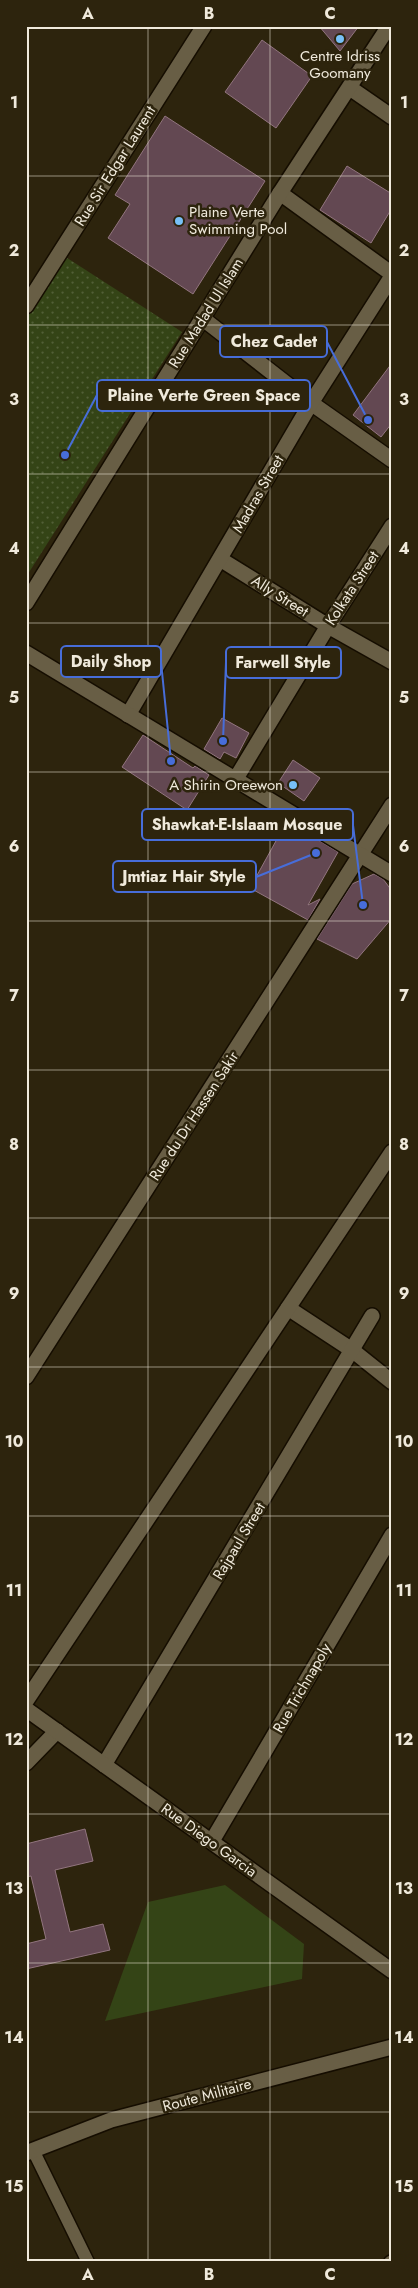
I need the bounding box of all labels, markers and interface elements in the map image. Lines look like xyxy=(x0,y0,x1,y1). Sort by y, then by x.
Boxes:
text: A xyxy=(81,2,94,25)
text: B xyxy=(204,2,214,25)
text: C xyxy=(324,2,336,25)
marker: Centre Idriss Goomany xyxy=(334,33,346,45)
place label: Centre Idriss Goomany xyxy=(300,45,380,84)
text: 1 xyxy=(10,91,18,114)
text: 1 xyxy=(400,91,408,114)
street label: Rue Sir Edgar Laurent xyxy=(69,101,161,231)
place label: Plaine Verte Swimming Pool xyxy=(189,201,287,240)
marker: Plaine Verte Swimming Pool xyxy=(173,215,185,227)
text: 2 xyxy=(9,239,19,262)
text: 2 xyxy=(399,239,409,262)
street label: Rue Madad Ul Islam xyxy=(163,254,249,372)
callout: Chez Cadet xyxy=(220,326,327,357)
text: Chez Cadet xyxy=(231,330,318,353)
callout: Plaine Verte Green Space xyxy=(97,380,310,411)
text: Plaine Verte Green Space xyxy=(107,384,301,407)
text: 3 xyxy=(9,388,19,411)
text: 3 xyxy=(399,388,409,411)
street label: Madras Street xyxy=(227,451,289,537)
text: 4 xyxy=(8,537,20,560)
text: 4 xyxy=(398,537,410,560)
street label: Kolkata Street xyxy=(320,546,384,629)
street label: Ally Street xyxy=(247,570,313,622)
callout: Daily Shop xyxy=(61,646,161,677)
callout: Farwell Style xyxy=(226,647,341,678)
text: Daily Shop xyxy=(71,650,151,673)
text: Farwell Style xyxy=(235,651,331,674)
text: 5 xyxy=(9,686,19,709)
text: 5 xyxy=(399,686,409,709)
place label: A Shirin Oreewon xyxy=(169,774,283,796)
marker: A Shirin Oreewon xyxy=(287,779,299,791)
callout: Shawkat-E-Islaam Mosque xyxy=(142,809,353,840)
text: Shawkat-E-Islaam Mosque xyxy=(152,813,342,836)
text: 6 xyxy=(9,835,19,858)
text: 6 xyxy=(399,835,409,858)
callout: Jmtiaz Hair Style xyxy=(113,861,256,892)
text: Jmtiaz Hair Style xyxy=(119,865,246,888)
text: 7 xyxy=(9,984,19,1007)
text: 7 xyxy=(399,984,409,1007)
street label: Rue du Dr Hassen Sakir xyxy=(144,1046,245,1185)
text: 8 xyxy=(9,1133,19,1156)
text: 8 xyxy=(399,1133,409,1156)
text: 9 xyxy=(9,1282,19,1305)
text: 9 xyxy=(399,1282,409,1305)
text: 10 xyxy=(5,1430,23,1453)
text: 10 xyxy=(395,1430,413,1453)
street label: Rajpaul Street xyxy=(207,1498,271,1584)
text: 11 xyxy=(6,1579,22,1602)
text: 11 xyxy=(396,1579,412,1602)
street label: Rue Trichnapoly xyxy=(267,1639,337,1737)
text: 12 xyxy=(5,1728,23,1751)
text: 12 xyxy=(395,1728,413,1751)
street label: Rue Diego Garcia xyxy=(157,1798,261,1882)
text: 13 xyxy=(5,1877,23,1900)
text: 13 xyxy=(395,1877,413,1900)
text: 14 xyxy=(4,2026,24,2049)
text: 14 xyxy=(394,2026,414,2049)
street label: Route Militaire xyxy=(160,2073,254,2117)
text: 15 xyxy=(5,2175,23,2198)
text: 15 xyxy=(395,2175,413,2198)
text: A xyxy=(81,2263,94,2286)
text: B xyxy=(204,2263,214,2286)
text: C xyxy=(324,2263,336,2286)

